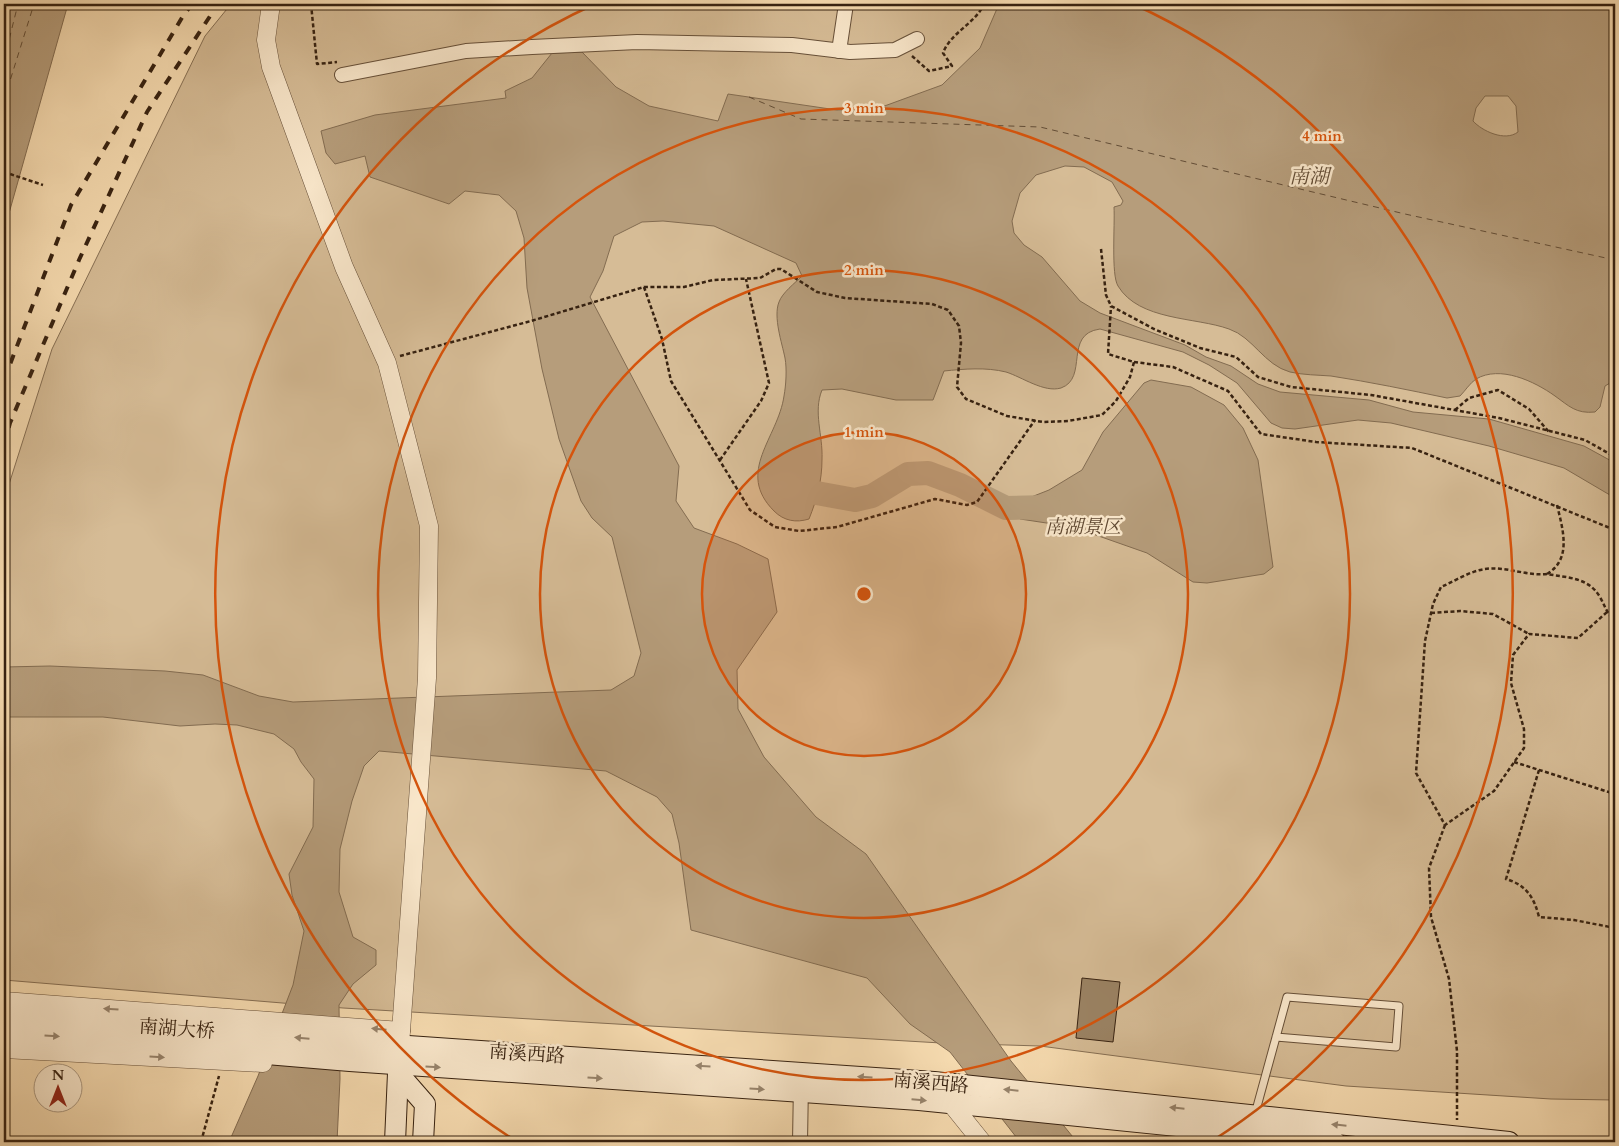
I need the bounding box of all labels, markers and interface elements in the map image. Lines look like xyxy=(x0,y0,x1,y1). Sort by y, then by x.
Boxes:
text: 3 min xyxy=(844,98,884,118)
text: 4 min xyxy=(1302,126,1342,146)
water label: 南湖 xyxy=(1289,163,1332,190)
text: 2 min xyxy=(844,260,884,280)
text: 1 min xyxy=(844,422,884,442)
park label: 南湖景区 xyxy=(1045,514,1124,540)
centre of rings xyxy=(855,585,873,603)
one-way arrow xyxy=(103,1005,119,1013)
street label: 南湖大桥 xyxy=(138,1013,216,1045)
one-way arrow xyxy=(371,1024,387,1032)
one-way arrow xyxy=(45,1032,61,1040)
one-way arrow xyxy=(293,1033,309,1041)
street label: 南溪西路 xyxy=(488,1038,566,1070)
one-way arrow xyxy=(150,1054,166,1062)
one-way arrow xyxy=(695,1061,711,1069)
one-way arrow xyxy=(425,1063,441,1071)
north arrow xyxy=(32,1064,82,1114)
text: N xyxy=(52,1066,64,1085)
street label: 南溪西路 xyxy=(892,1067,970,1099)
one-way arrow xyxy=(857,1073,873,1081)
one-way arrow xyxy=(587,1074,603,1082)
one-way arrow xyxy=(750,1085,766,1093)
one-way arrow xyxy=(1003,1086,1019,1094)
one-way arrow xyxy=(912,1097,928,1105)
one-way arrow xyxy=(1169,1104,1185,1112)
one-way arrow xyxy=(1331,1121,1347,1129)

